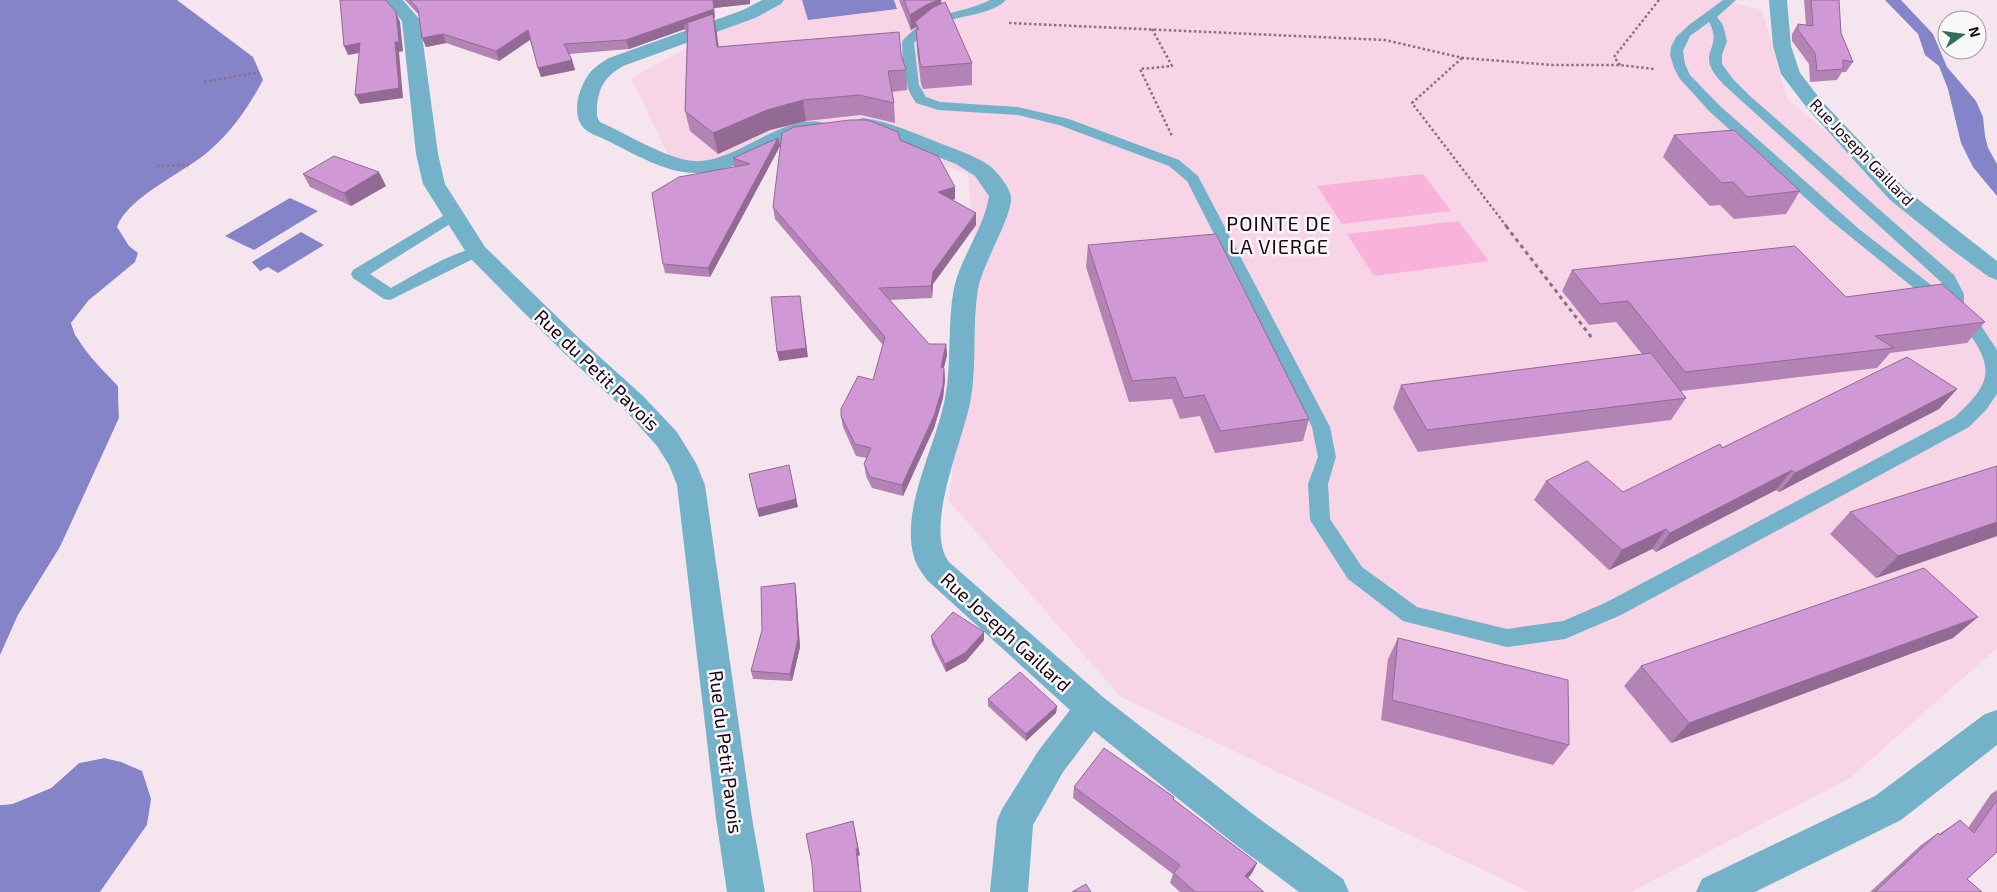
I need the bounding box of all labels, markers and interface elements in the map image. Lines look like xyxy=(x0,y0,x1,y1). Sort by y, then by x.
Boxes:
north arrow xyxy=(1937,10,1987,60)
text: N xyxy=(1966,25,1985,39)
street label: Rue Joseph Gaillard xyxy=(1807,94,1918,209)
district label: POINTE DE LA VIERGE xyxy=(1226,211,1332,258)
street label: Rue du Petit Pavois xyxy=(530,304,664,435)
street label: Rue Joseph Gaillard xyxy=(937,567,1076,696)
street label: Rue du Petit Pavois xyxy=(705,669,748,835)

